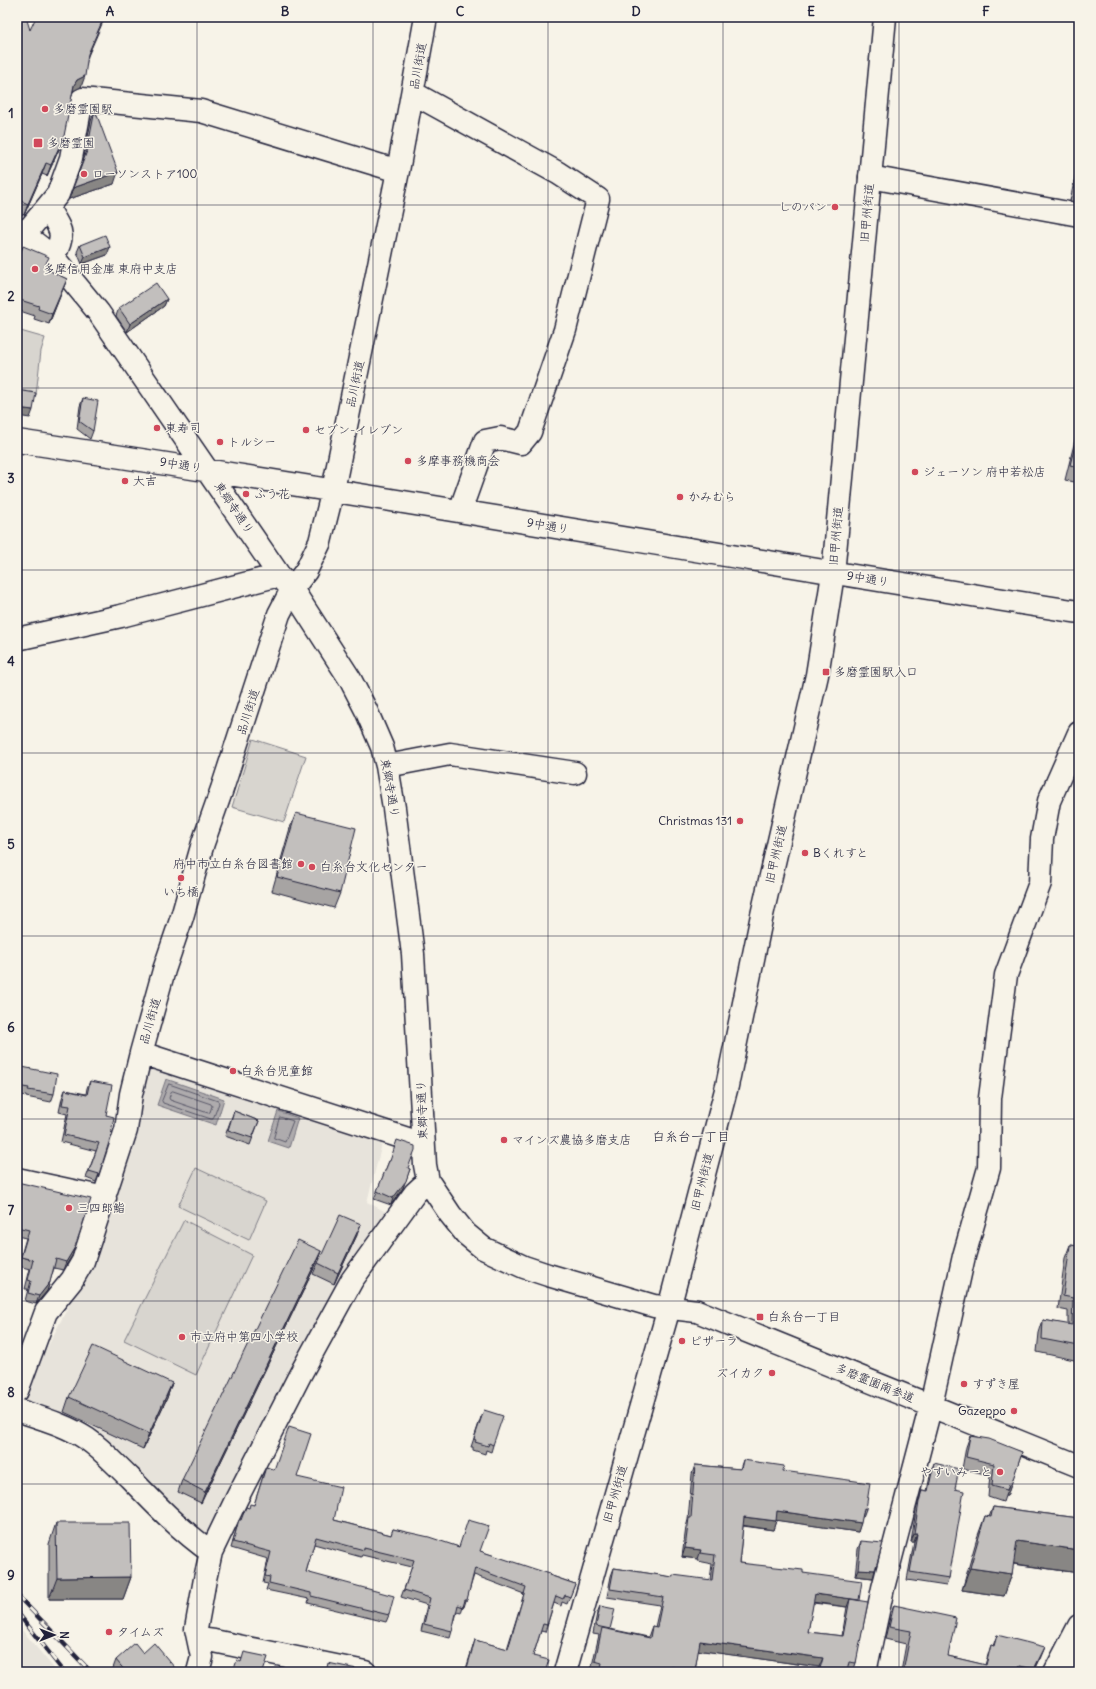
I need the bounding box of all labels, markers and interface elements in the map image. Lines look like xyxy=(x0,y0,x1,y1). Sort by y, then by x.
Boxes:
text: A xyxy=(106,3,115,20)
text: B xyxy=(281,3,290,20)
text: C xyxy=(456,3,465,20)
text: D xyxy=(631,3,641,20)
text: E xyxy=(807,3,815,20)
text: F xyxy=(982,3,990,20)
street label: 品川街道 xyxy=(406,41,429,91)
place label: 多磨霊園駅 xyxy=(53,101,113,116)
marker: 多磨霊園駅 xyxy=(40,104,50,114)
text: 1 xyxy=(8,105,14,122)
place label: 多磨霊園 xyxy=(47,135,95,150)
marker: 多磨霊園 xyxy=(32,137,44,149)
place label: ローソンストア100 xyxy=(92,166,198,181)
marker: ローソンストア100 xyxy=(79,169,89,179)
street label: 旧甲州街道 xyxy=(856,182,877,244)
place label: しのパン xyxy=(779,199,827,214)
marker: しのパン xyxy=(830,202,840,212)
place label: 多摩信用金庫 東府中支店 xyxy=(43,261,178,276)
marker: 多摩信用金庫 東府中支店 xyxy=(30,264,40,274)
text: 2 xyxy=(7,288,15,305)
street label: 品川街道 xyxy=(342,359,367,409)
place label: 東寿司 xyxy=(165,420,201,435)
place label: セブン-イレブン xyxy=(314,422,403,437)
marker: 東寿司 xyxy=(152,423,162,433)
marker: セブン-イレブン xyxy=(301,425,311,435)
place label: トルシー xyxy=(228,434,276,449)
marker: トルシー xyxy=(215,437,225,447)
place label: 多摩事務機商会 xyxy=(416,453,500,468)
street label: 9中通り xyxy=(159,454,203,475)
marker: 多摩事務機商会 xyxy=(403,456,413,466)
place label: ジェーソン 府中若松店 xyxy=(923,464,1046,479)
marker: ジェーソン 府中若松店 xyxy=(910,467,920,477)
text: 3 xyxy=(7,470,15,487)
place label: 大吉 xyxy=(133,473,157,488)
marker: 大吉 xyxy=(120,476,130,486)
street label: 東郷寺通り xyxy=(211,479,257,537)
place label: ふう花 xyxy=(254,486,290,501)
marker: ふう花 xyxy=(241,489,251,499)
place label: かみむら xyxy=(688,489,736,504)
marker: かみむら xyxy=(675,492,685,502)
street label: 旧甲州街道 xyxy=(825,505,846,567)
street label: 9中通り xyxy=(526,514,571,537)
street label: 9中通り xyxy=(846,568,890,589)
text: 4 xyxy=(7,653,15,670)
place label: 多磨霊園駅入口 xyxy=(834,664,918,679)
marker: 多磨霊園駅入口 xyxy=(821,667,831,677)
street label: 品川街道 xyxy=(233,687,262,737)
street label: 東郷寺通り xyxy=(378,757,403,819)
place label: Christmas 131 xyxy=(658,813,732,828)
marker: Christmas 131 xyxy=(735,816,745,826)
street label: 旧甲州街道 xyxy=(761,823,790,885)
text: 5 xyxy=(7,836,15,853)
place label: Bくれすと xyxy=(813,845,868,860)
marker: Bくれすと xyxy=(800,848,810,858)
place label: 府中市立白糸台図書館 xyxy=(173,856,293,871)
marker: 府中市立白糸台図書館 xyxy=(296,859,306,869)
place label: 白糸台文化センター xyxy=(320,859,428,874)
marker: 白糸台文化センター xyxy=(307,862,317,872)
marker: いち橋 xyxy=(176,873,186,883)
place label: いち橋 xyxy=(163,884,199,899)
street label: 品川街道 xyxy=(136,996,163,1046)
text: 6 xyxy=(7,1019,15,1036)
place label: 白糸台児童館 xyxy=(241,1063,313,1078)
marker: 白糸台児童館 xyxy=(228,1066,238,1076)
street label: 東郷寺通り xyxy=(413,1080,430,1140)
district label: 白糸台一丁目 xyxy=(652,1128,730,1145)
place label: マインズ農協多磨支店 xyxy=(512,1132,632,1147)
marker: マインズ農協多磨支店 xyxy=(499,1135,509,1145)
street label: 旧甲州街道 xyxy=(687,1151,716,1213)
place label: 三四郎鮨 xyxy=(77,1200,125,1215)
text: 7 xyxy=(8,1202,15,1219)
marker: 三四郎鮨 xyxy=(64,1203,74,1213)
place label: 白糸台一丁目 xyxy=(768,1309,840,1324)
marker: 白糸台一丁目 xyxy=(755,1312,765,1322)
place label: 市立府中第四小学校 xyxy=(190,1329,298,1344)
marker: 市立府中第四小学校 xyxy=(177,1332,187,1342)
place label: ピザーラ xyxy=(690,1333,738,1348)
marker: ピザーラ xyxy=(677,1336,687,1346)
street label: 多磨霊園南参道 xyxy=(833,1360,917,1405)
place label: ズイカク xyxy=(716,1365,764,1380)
marker: ズイカク xyxy=(767,1368,777,1378)
place label: すずき屋 xyxy=(972,1376,1020,1391)
marker: すずき屋 xyxy=(959,1379,969,1389)
text: 8 xyxy=(7,1384,15,1401)
place label: Gazeppo xyxy=(958,1403,1006,1418)
marker: Gazeppo xyxy=(1009,1406,1019,1416)
street label: 旧甲州街道 xyxy=(599,1463,630,1525)
place label: やすいみーと xyxy=(920,1464,992,1479)
marker: やすいみーと xyxy=(995,1467,1005,1477)
text: 9 xyxy=(7,1567,15,1584)
north arrow xyxy=(34,1615,74,1655)
place label: タイムズ xyxy=(117,1624,164,1639)
marker: タイムズ xyxy=(104,1627,114,1637)
text: N xyxy=(57,1631,71,1639)

